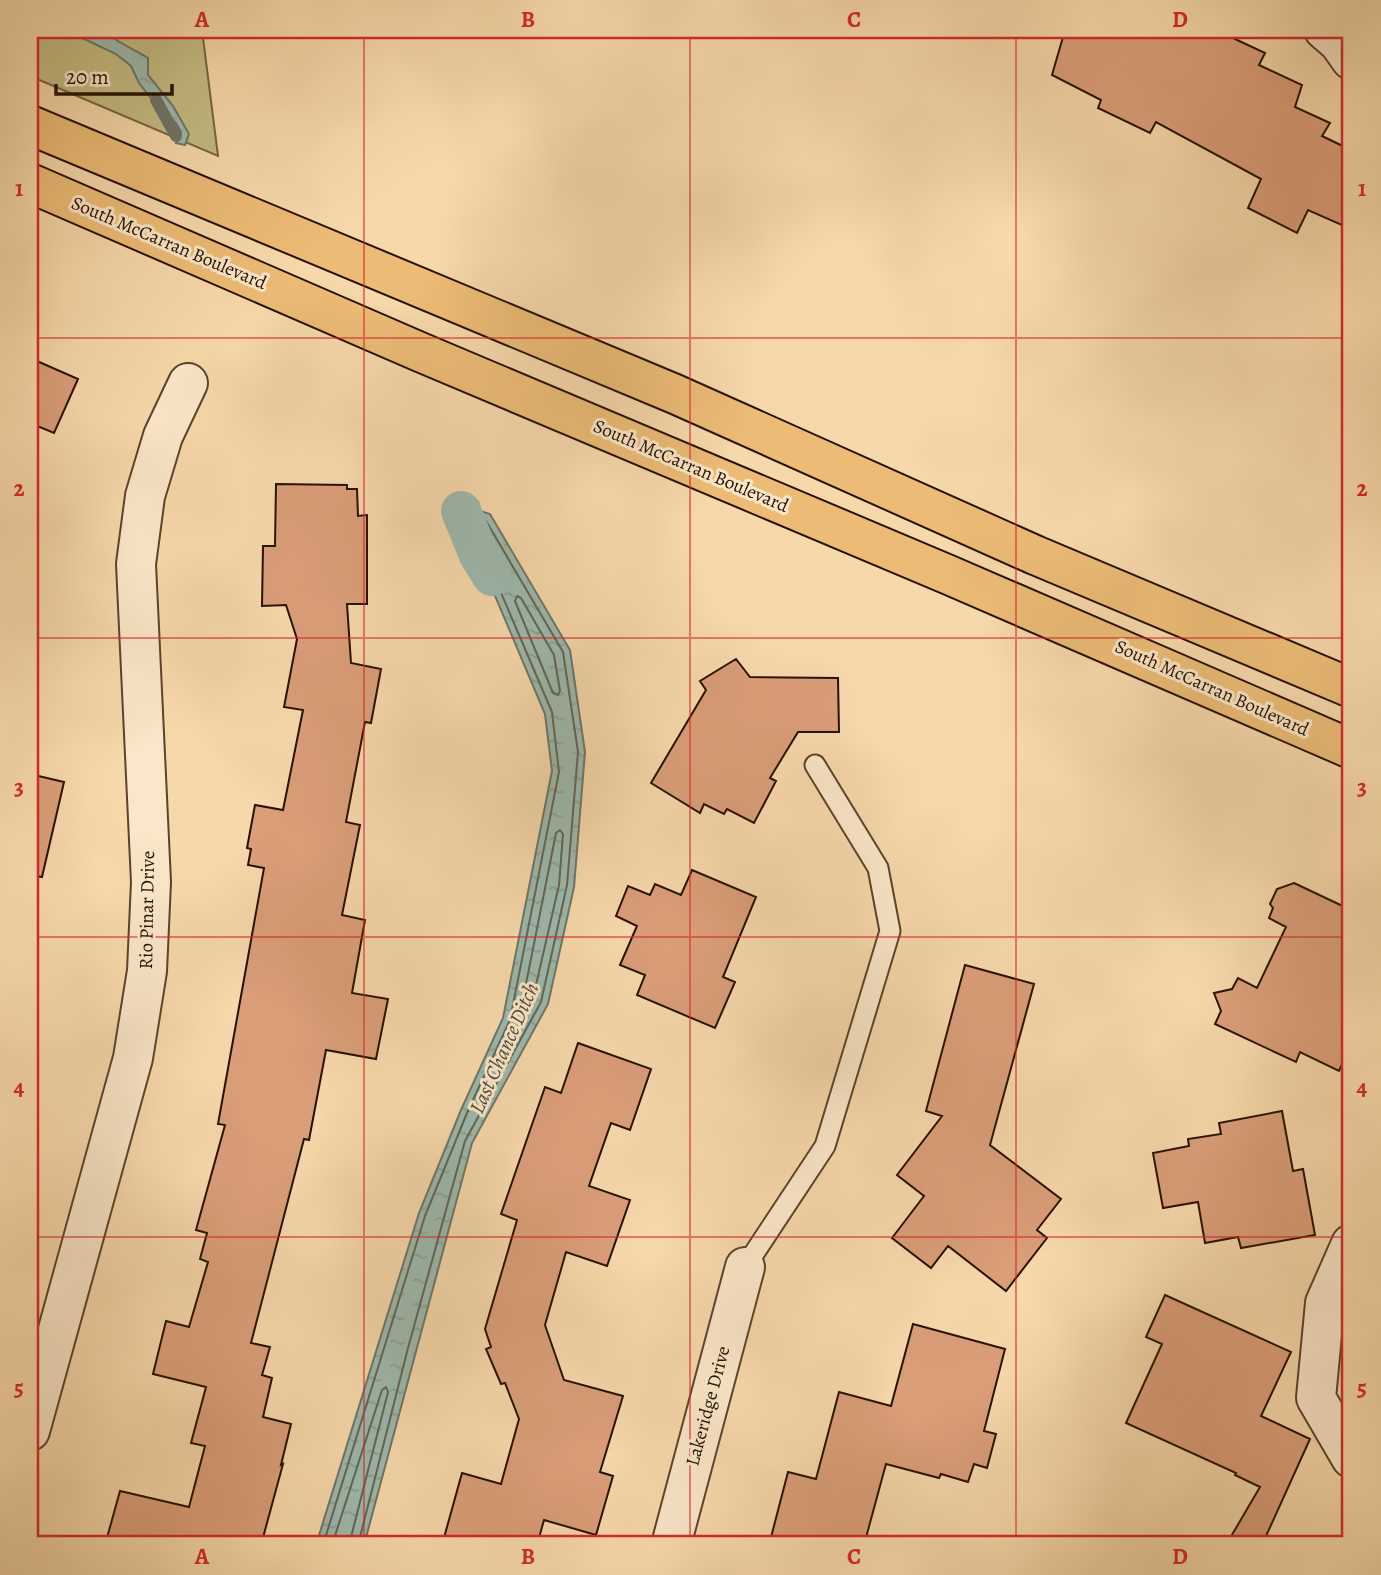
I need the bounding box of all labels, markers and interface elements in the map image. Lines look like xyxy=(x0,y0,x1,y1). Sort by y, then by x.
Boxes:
text: A xyxy=(194,4,210,35)
text: B xyxy=(521,4,535,35)
text: C xyxy=(847,4,861,35)
text: D xyxy=(1172,4,1188,35)
scale bar xyxy=(56,52,172,96)
text: 20 m xyxy=(66,63,109,91)
text: 1 xyxy=(15,173,23,204)
text: 1 xyxy=(1358,173,1366,204)
street label: South McCarran Boulevard xyxy=(67,190,271,296)
street label: South McCarran Boulevard xyxy=(589,413,793,519)
text: 2 xyxy=(13,473,25,504)
text: 2 xyxy=(1356,473,1368,504)
street label: South McCarran Boulevard xyxy=(1111,633,1314,743)
text: 3 xyxy=(14,772,24,803)
text: 3 xyxy=(1357,772,1367,803)
street label: Rio Pinar Drive xyxy=(133,850,161,970)
water label: Last Chance Ditch xyxy=(463,978,545,1118)
text: 4 xyxy=(14,1072,25,1103)
text: 4 xyxy=(1357,1072,1368,1103)
street label: Lakeridge Drive xyxy=(679,1343,737,1469)
text: 5 xyxy=(14,1372,24,1403)
text: 5 xyxy=(1357,1372,1367,1403)
text: A xyxy=(194,1541,210,1572)
text: B xyxy=(521,1541,535,1572)
text: C xyxy=(847,1541,861,1572)
text: D xyxy=(1172,1541,1188,1572)

